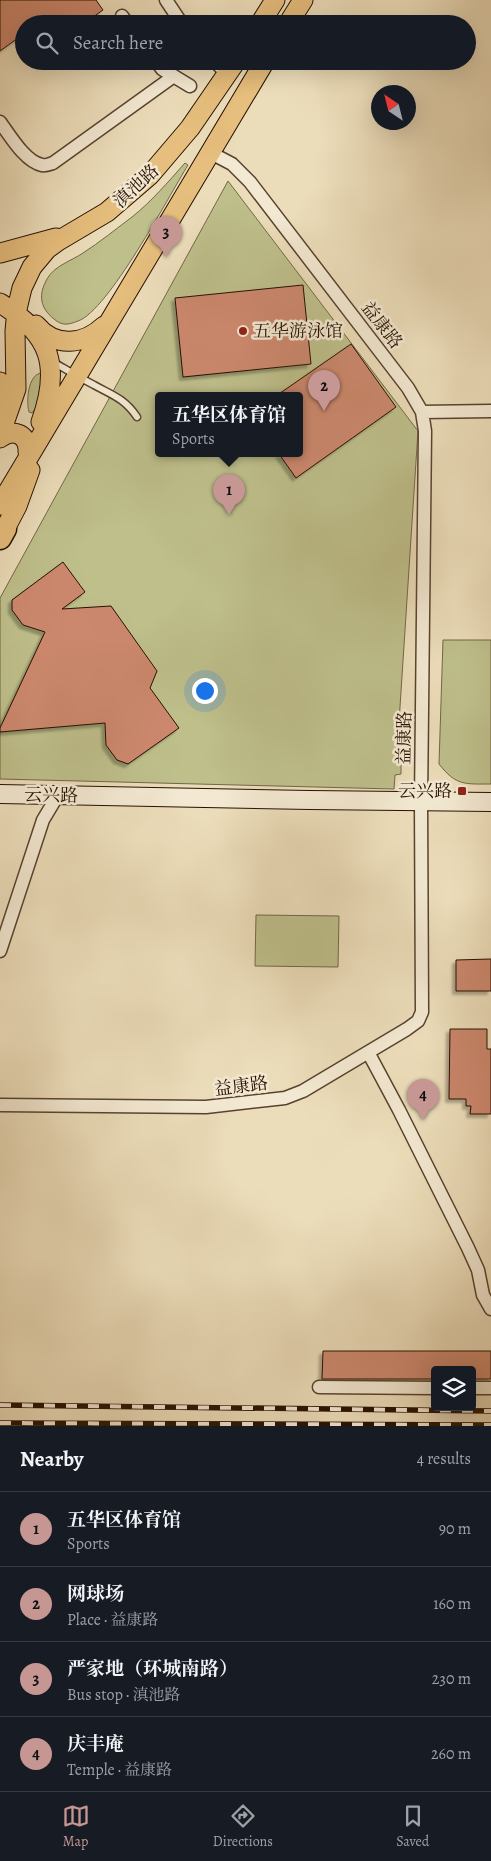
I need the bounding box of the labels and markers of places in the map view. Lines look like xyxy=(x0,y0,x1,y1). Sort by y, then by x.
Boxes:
pin: 3 xyxy=(150,216,182,257)
place label: 五华游泳馆 xyxy=(253,319,343,343)
marker: 五华游泳馆 xyxy=(237,325,249,337)
pin: 2 xyxy=(308,370,340,411)
pin: 1 xyxy=(213,474,245,515)
place label: 云兴路 xyxy=(398,779,452,803)
marker: 云兴路 xyxy=(456,785,468,797)
pin: 4 xyxy=(407,1079,439,1120)

